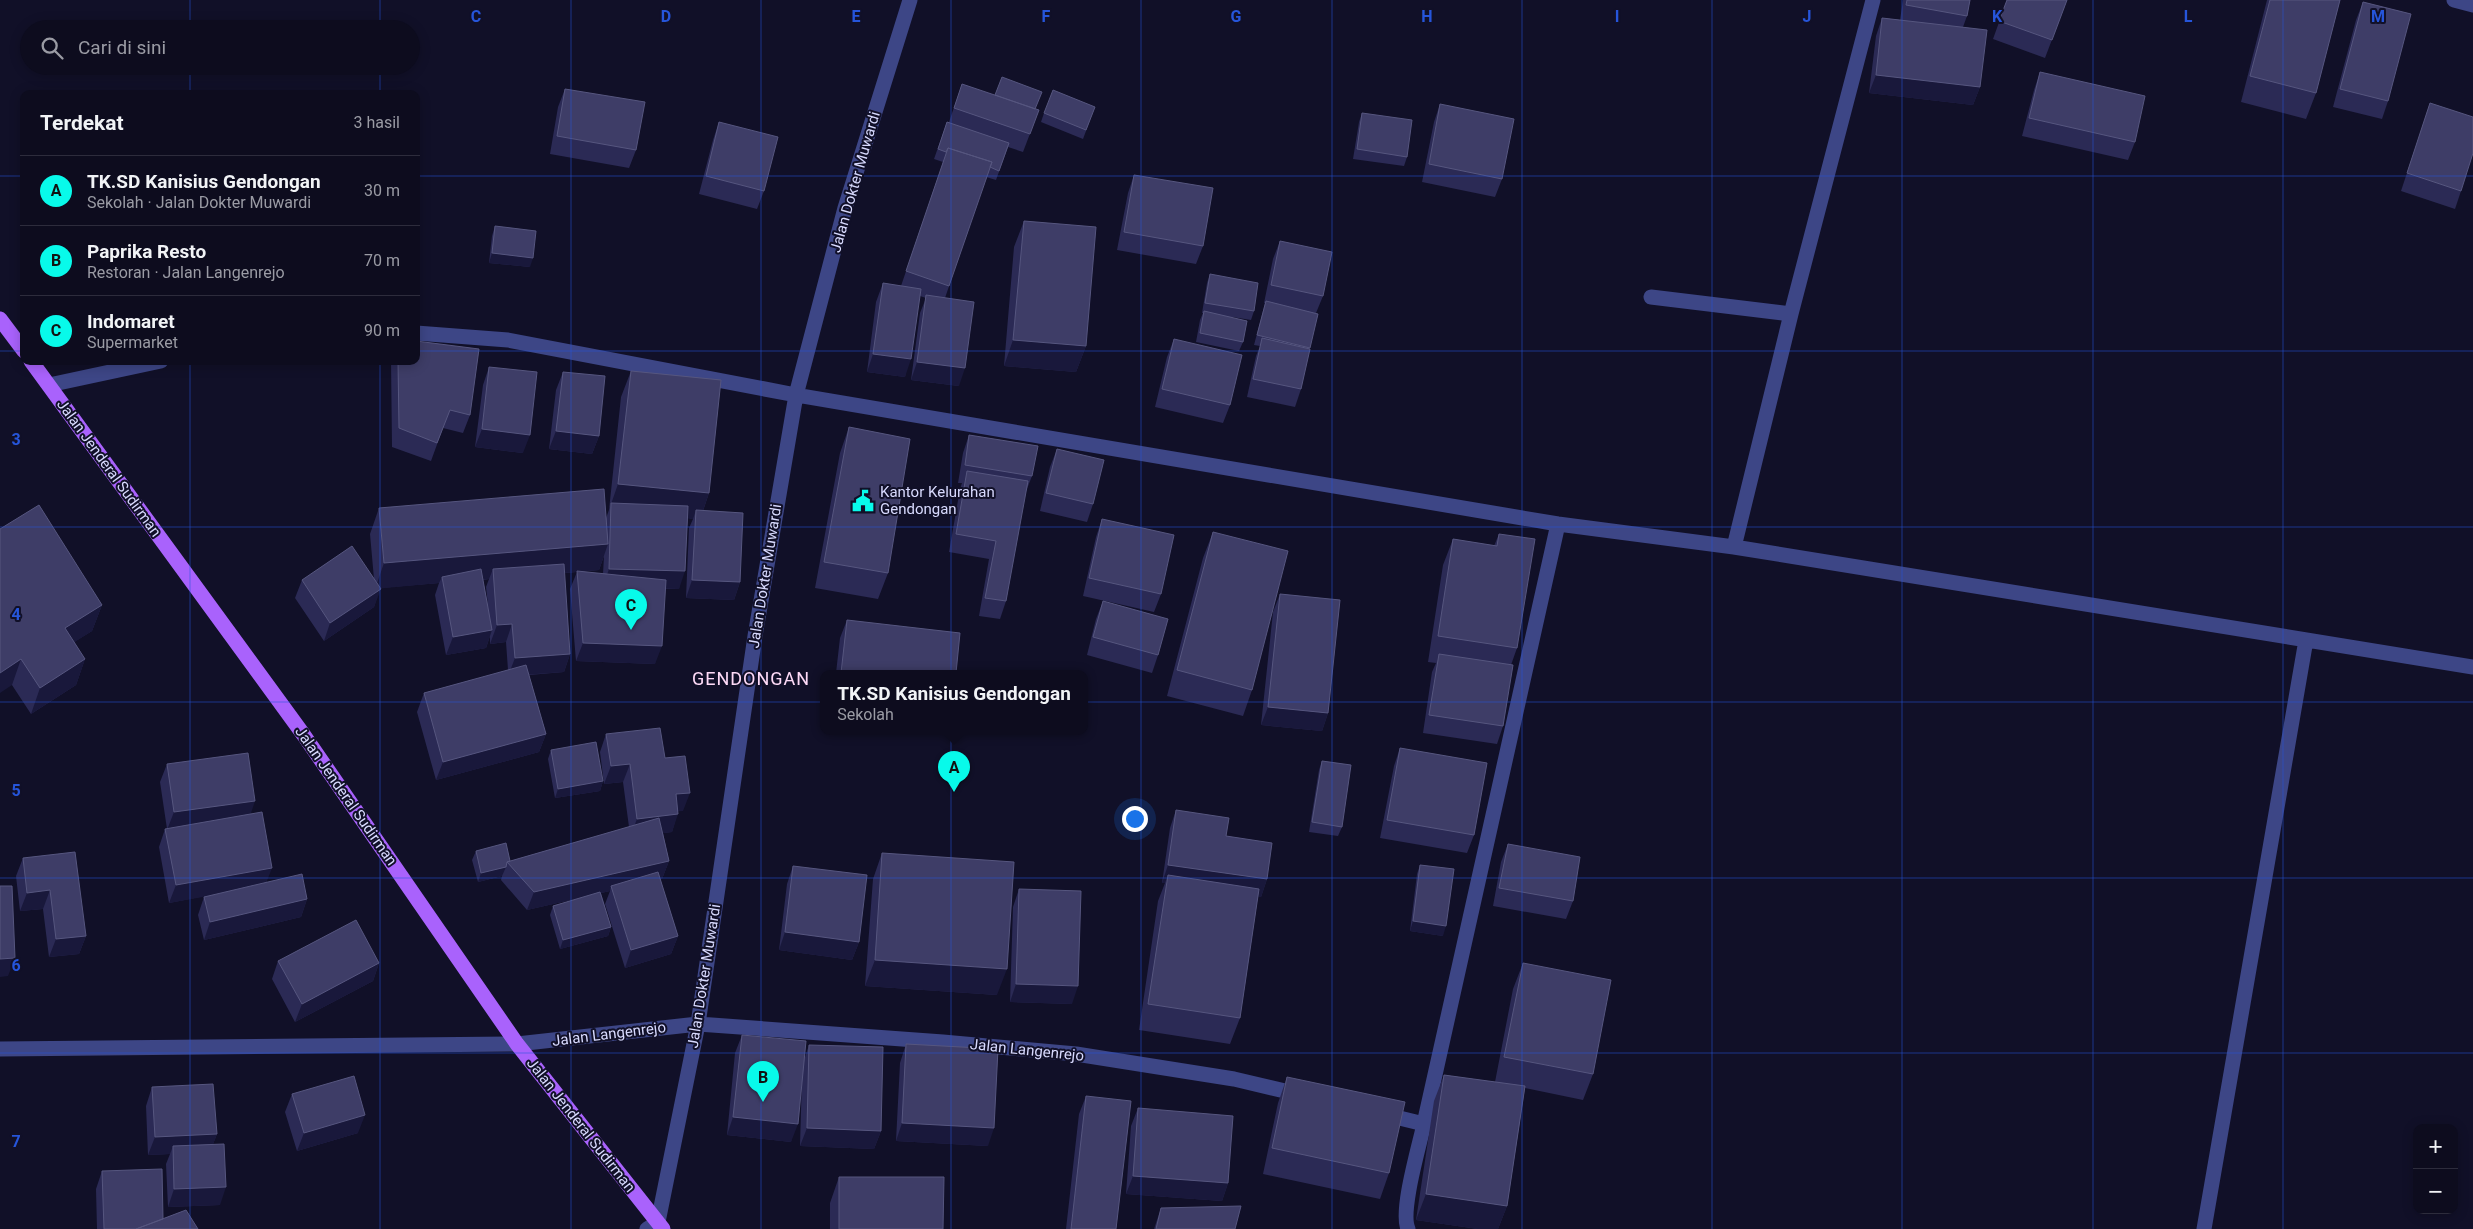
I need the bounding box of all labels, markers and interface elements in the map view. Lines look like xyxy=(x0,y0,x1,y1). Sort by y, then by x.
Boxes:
text: C xyxy=(471,7,481,26)
text: D xyxy=(661,7,671,26)
text: E xyxy=(852,7,861,26)
text: F xyxy=(1042,7,1051,26)
text: G xyxy=(1231,7,1242,26)
text: H xyxy=(1421,7,1433,26)
text: I xyxy=(1615,7,1619,26)
text: J xyxy=(1803,7,1811,26)
text: K xyxy=(1992,7,2003,26)
text: L xyxy=(2184,7,2193,26)
text: M xyxy=(2371,7,2385,26)
search box xyxy=(20,20,420,75)
icon: search xyxy=(38,34,66,62)
text: Cari di sini xyxy=(78,36,166,59)
street label: Jalan Dokter Muwardi xyxy=(826,109,884,255)
text: Terdekat xyxy=(40,111,124,135)
text: 3 hasil xyxy=(353,113,400,132)
text: TK.SD Kanisius Gendongan xyxy=(87,170,321,193)
text: A xyxy=(51,181,61,200)
text: 30 m xyxy=(364,181,400,200)
text: Sekolah · Jalan Dokter Muwardi xyxy=(87,193,311,212)
text: Paprika Resto xyxy=(87,240,206,263)
text: B xyxy=(51,251,61,270)
text: 70 m xyxy=(364,251,400,270)
text: Restoran · Jalan Langenrejo xyxy=(87,263,285,282)
text: Indomaret xyxy=(87,310,175,333)
text: C xyxy=(51,321,61,340)
text: 90 m xyxy=(364,321,400,340)
text: Supermarket xyxy=(87,333,178,352)
street label: Jalan Jenderal Sudirman xyxy=(53,396,165,540)
text: 3 xyxy=(11,430,21,449)
place label: Kantor Kelurahan Gendongan xyxy=(880,483,995,518)
public building icon: Kantor Kelurahan Gendongan xyxy=(850,488,876,514)
street label: Jalan Dokter Muwardi xyxy=(745,503,785,649)
pin: C xyxy=(615,589,647,630)
text: 4 xyxy=(11,605,21,624)
district label: GENDONGAN xyxy=(692,668,810,689)
popup xyxy=(820,670,1088,735)
text: TK.SD Kanisius Gendongan xyxy=(837,682,1071,705)
text: Sekolah xyxy=(837,705,894,724)
street label: Jalan Jenderal Sudirman xyxy=(291,723,401,869)
pin: A xyxy=(938,751,970,792)
text: 5 xyxy=(11,781,21,800)
your location xyxy=(1122,806,1148,832)
street label: Jalan Dokter Muwardi xyxy=(684,903,724,1049)
text: 6 xyxy=(11,956,21,975)
street label: Jalan Langenrejo xyxy=(551,1018,667,1050)
street label: Jalan Langenrejo xyxy=(969,1035,1085,1065)
street label: Jalan Jenderal Sudirman xyxy=(523,1054,639,1196)
pin: B xyxy=(747,1061,779,1102)
map controls xyxy=(2413,1124,2458,1214)
button: + xyxy=(2413,1124,2458,1169)
text: 7 xyxy=(11,1132,21,1151)
button: − xyxy=(2413,1169,2458,1214)

